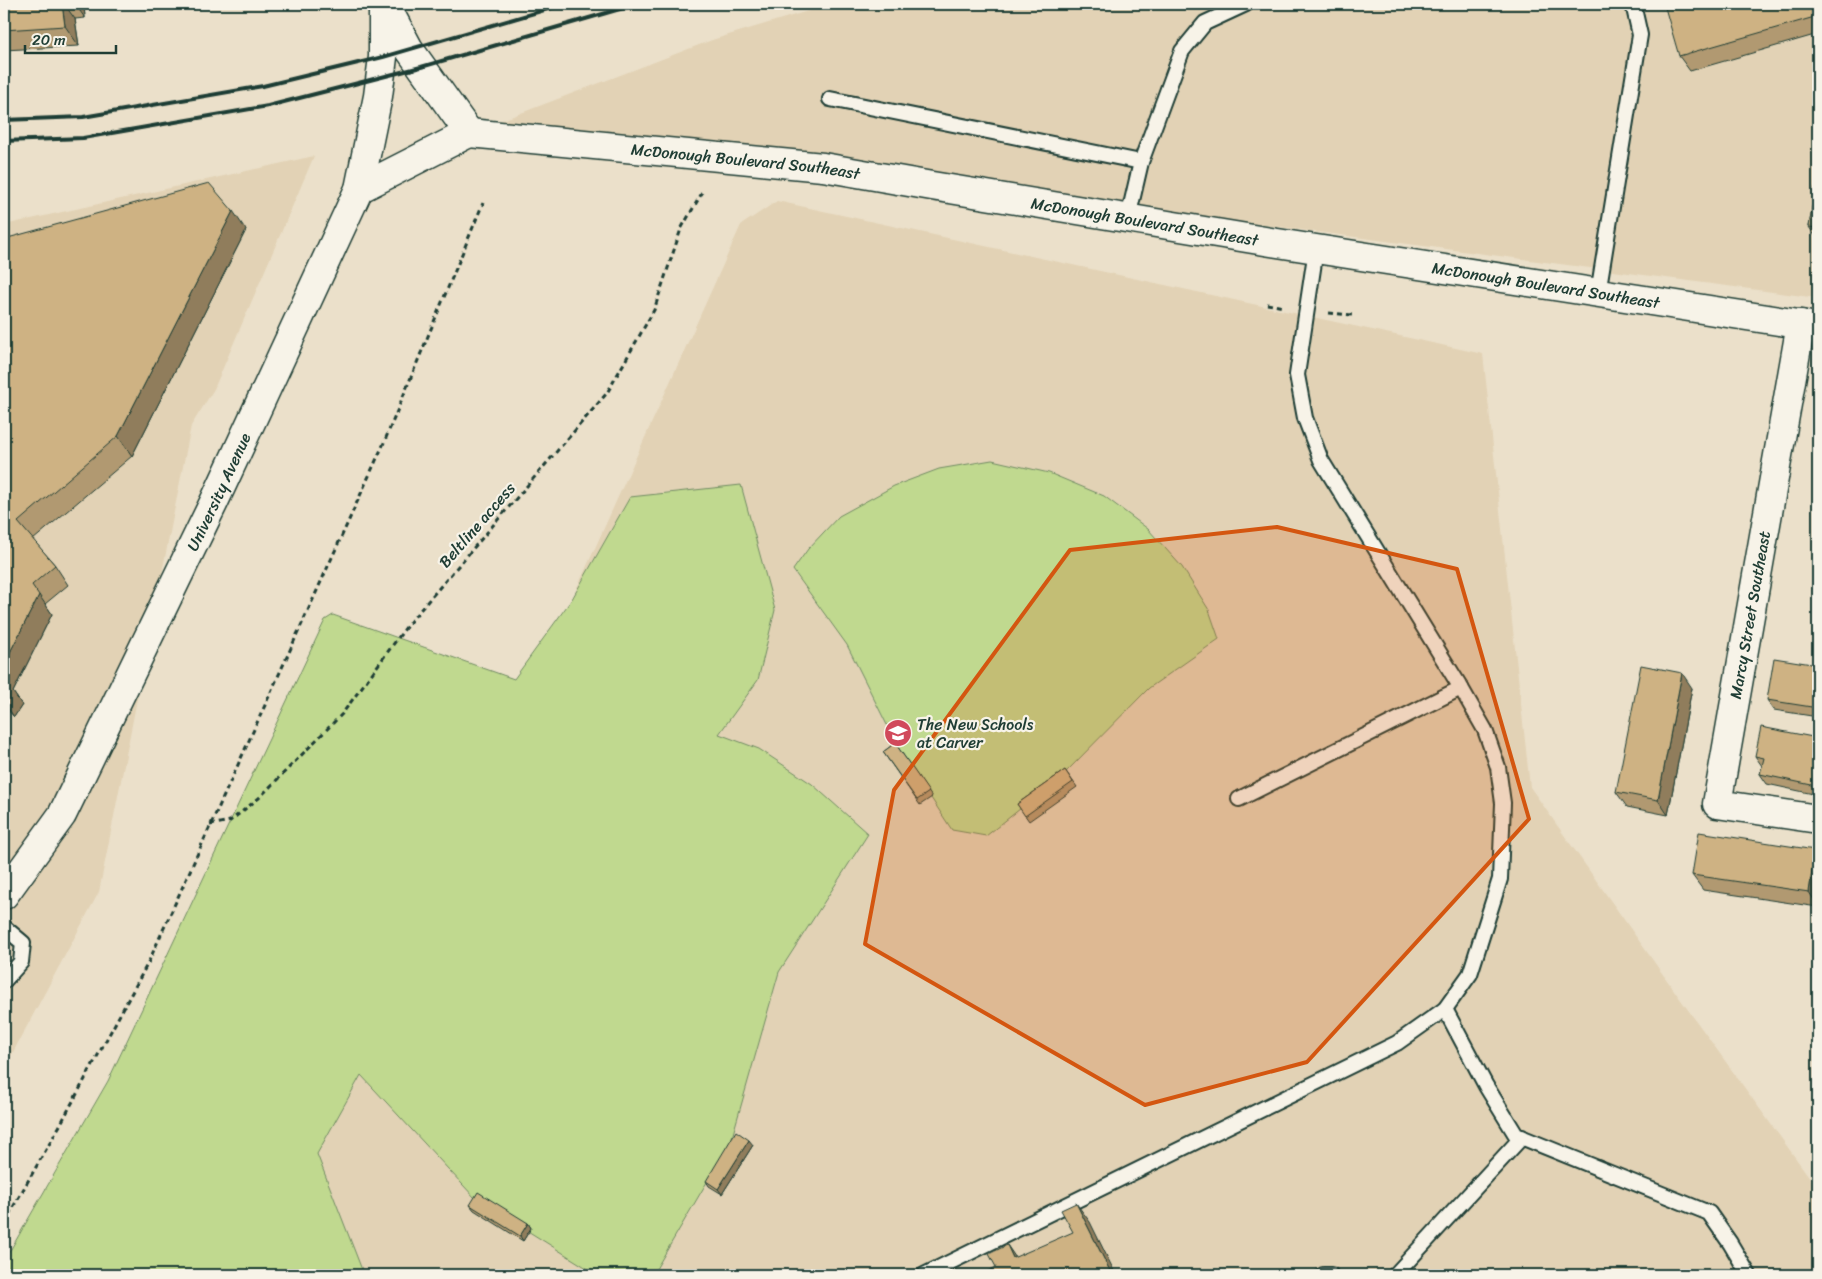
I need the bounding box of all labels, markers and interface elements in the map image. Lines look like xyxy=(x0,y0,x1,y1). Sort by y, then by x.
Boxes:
scale bar xyxy=(25,22,116,54)
text: 20 m xyxy=(32,27,66,53)
street label: McDonough Boulevard Southeast xyxy=(630,134,863,188)
street label: McDonough Boulevard Southeast xyxy=(1029,188,1261,254)
street label: McDonough Boulevard Southeast xyxy=(1430,253,1662,317)
street label: University Avenue xyxy=(178,427,259,556)
street label: Beltline access xyxy=(431,475,523,575)
street label: Marcy Street Southeast xyxy=(1721,529,1779,701)
place label: The New Schools at Carver xyxy=(917,710,1034,757)
school or university icon: The New Schools at Carver xyxy=(883,718,913,748)

